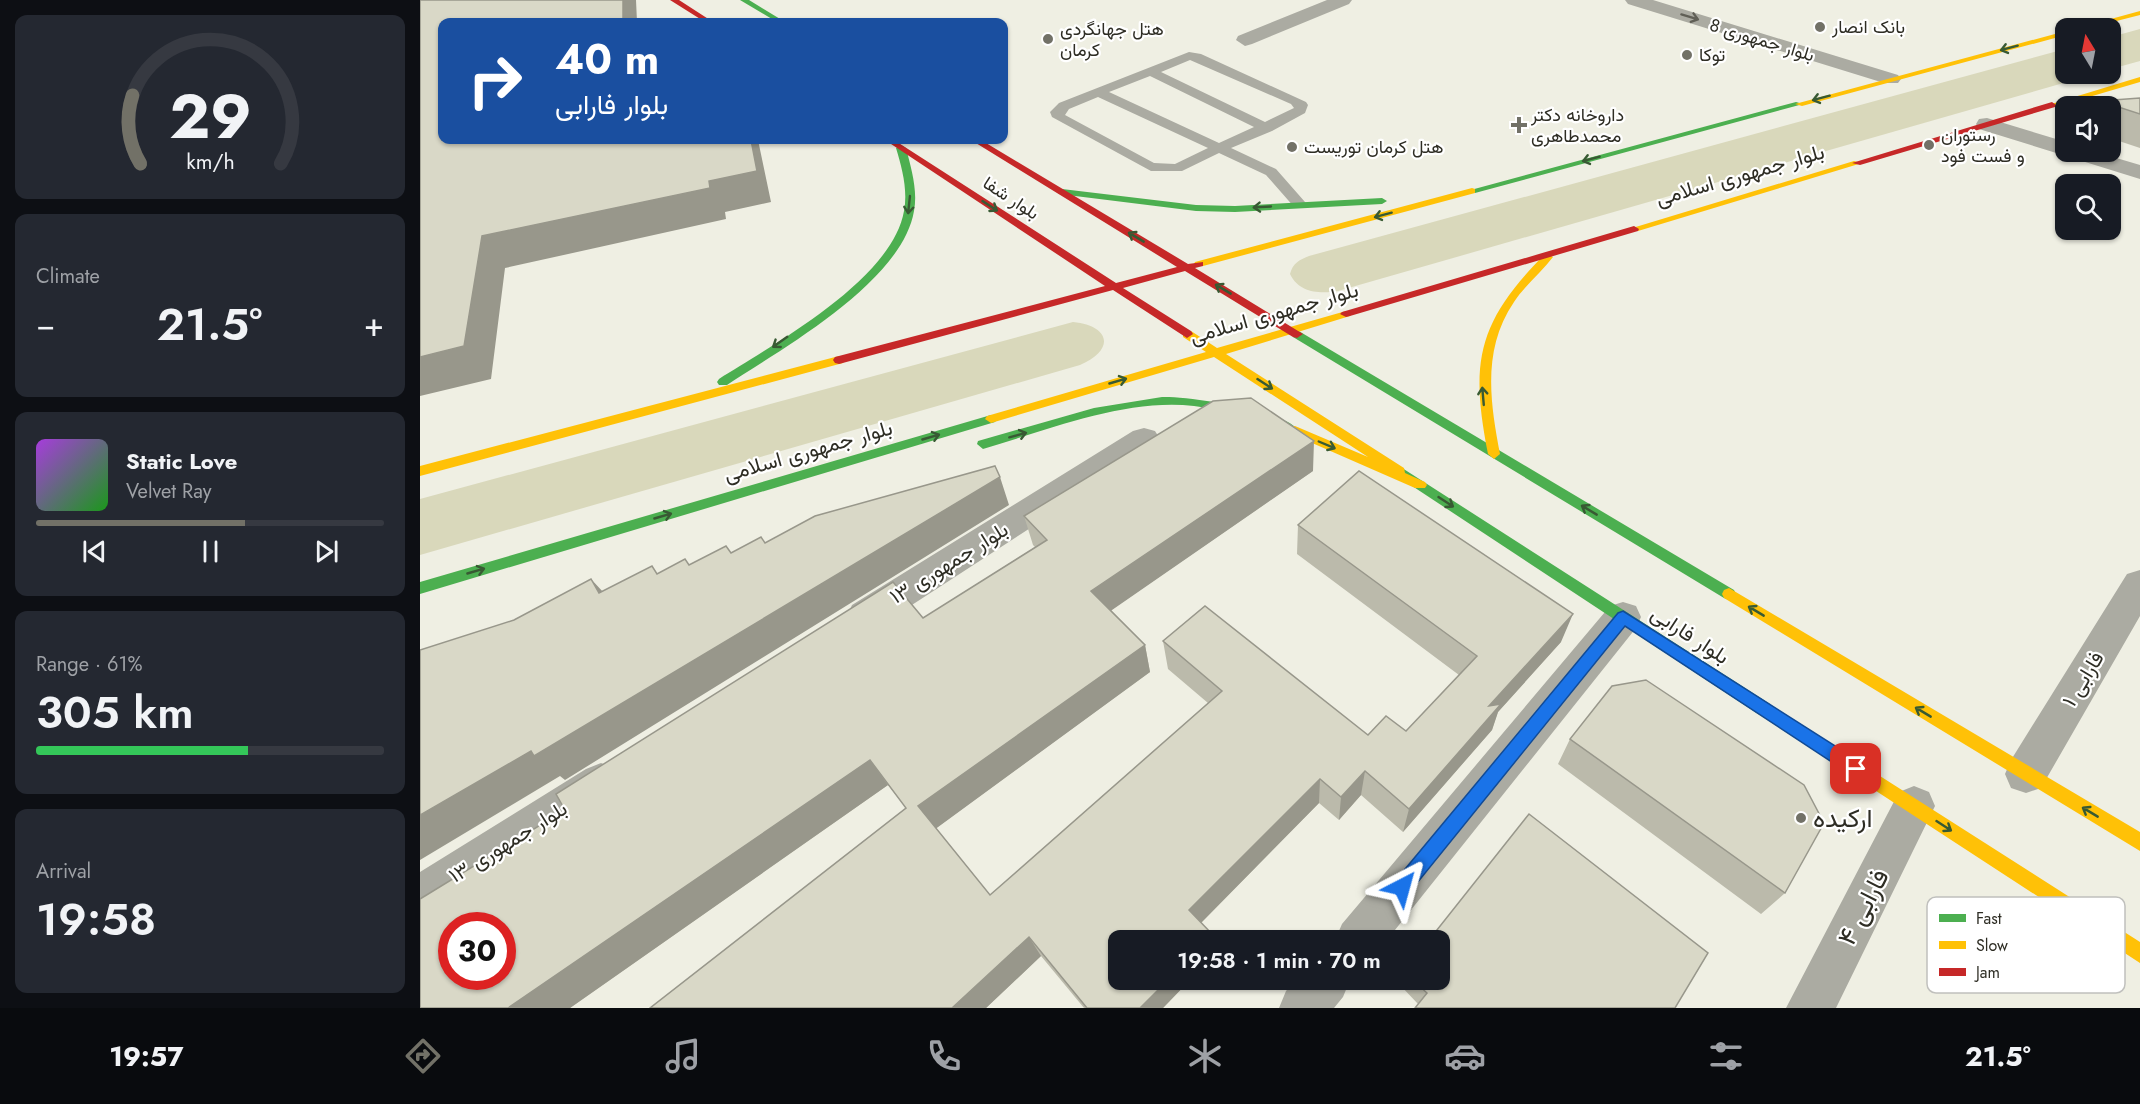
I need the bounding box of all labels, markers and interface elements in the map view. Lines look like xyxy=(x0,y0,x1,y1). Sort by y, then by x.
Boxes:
one-way arrow xyxy=(1680,12,1699,23)
street label: بلوار جمهوری 8 xyxy=(1706,12,1818,68)
place label: بانک انصار xyxy=(1831,14,1905,40)
place label: هتل جهانگردی کرمان xyxy=(1060,16,1164,63)
north arrow xyxy=(2055,18,2121,84)
map controls xyxy=(2055,18,2121,240)
marker: بانک انصار xyxy=(1813,20,1827,34)
text: 40 m xyxy=(555,29,659,90)
marker: هتل جهانگردی کرمان xyxy=(1041,32,1055,46)
icon: right xyxy=(456,42,534,120)
place label: توکا xyxy=(1699,42,1725,68)
one-way arrow xyxy=(2000,43,2019,54)
marker: توکا xyxy=(1680,48,1694,62)
text: 29 xyxy=(169,71,251,161)
text: بلوار فارابی xyxy=(555,85,668,124)
one-way arrow xyxy=(1811,93,1830,105)
button: sound xyxy=(2055,96,2121,162)
place label: داروخانه دکتر محمدطاهری xyxy=(1530,102,1624,149)
marker: داروخانه دکتر محمدطاهری xyxy=(1512,118,1526,132)
place label: رستوران و فست فود xyxy=(1941,122,2025,169)
place label: هتل کرمان توریست xyxy=(1304,134,1444,160)
street label: بلوار جمهوری اسلامی xyxy=(1652,137,1828,213)
marker: رستوران و فست فود xyxy=(1922,138,1936,152)
marker: هتل کرمان توریست xyxy=(1285,140,1299,154)
text: km/h xyxy=(186,146,234,177)
one-way arrow xyxy=(1582,154,1601,165)
street label: بلوار شفا xyxy=(978,170,1044,226)
button: search xyxy=(2055,174,2121,240)
one-way arrow xyxy=(903,195,914,214)
one-way arrow xyxy=(982,200,998,212)
one-way arrow xyxy=(1253,202,1273,213)
one-way arrow xyxy=(1374,209,1393,221)
one-way arrow xyxy=(1128,230,1145,242)
text: Climate xyxy=(36,262,100,291)
street label: بلوار جمهوری اسلامی xyxy=(1186,275,1362,351)
one-way arrow xyxy=(1215,283,1232,295)
text: 21.5° xyxy=(157,292,262,357)
text: − xyxy=(36,301,55,348)
text: + xyxy=(364,301,384,348)
one-way arrow xyxy=(772,336,788,348)
one-way arrow xyxy=(1108,375,1127,386)
one-way arrow xyxy=(1256,379,1273,391)
one-way arrow xyxy=(1477,387,1488,407)
street label: بلوار جمهوری اسلامی xyxy=(720,413,896,489)
one-way arrow xyxy=(1008,428,1027,440)
one-way arrow xyxy=(921,430,940,442)
one-way arrow xyxy=(1318,440,1336,451)
text: Static Love xyxy=(126,445,237,477)
text: Velvet Ray xyxy=(126,477,212,506)
one-way arrow xyxy=(1438,496,1454,508)
one-way arrow xyxy=(1581,504,1598,516)
one-way arrow xyxy=(653,510,672,521)
street label: بلوار جمهوری ۱۳ xyxy=(884,515,1014,611)
icon: previous xyxy=(78,535,111,568)
icon: pause xyxy=(194,535,227,568)
icon: next xyxy=(310,535,343,568)
one-way arrow xyxy=(466,565,485,576)
street label: بلوار فارابی xyxy=(1645,598,1735,672)
one-way arrow xyxy=(1748,605,1765,617)
street label: فارابی ۱ xyxy=(2055,646,2111,712)
text: Range · 61% xyxy=(36,650,143,679)
text: 305 km xyxy=(36,680,194,745)
one-way arrow xyxy=(1915,705,1932,717)
pin xyxy=(1830,743,1881,794)
icon: arrive xyxy=(1839,752,1872,785)
street label: بلوار جمهوری ۱۳ xyxy=(443,794,573,890)
place label: ارکیده xyxy=(1813,799,1872,837)
one-way arrow xyxy=(2082,806,2099,818)
marker: ارکیده xyxy=(1794,811,1808,825)
one-way arrow xyxy=(1935,820,1952,832)
position arrow xyxy=(1370,855,1434,919)
text: Arrival xyxy=(36,857,91,886)
street label: فارابی ۴ xyxy=(1828,862,1898,952)
text: 19:58 xyxy=(36,887,156,952)
legend xyxy=(1927,897,2125,993)
text: Fast xyxy=(1976,907,2002,930)
speed limit sign: 30 xyxy=(438,912,516,990)
text: Slow xyxy=(1976,934,2008,957)
text: 19:58 · 1 min · 70 m xyxy=(1177,944,1381,976)
text: Jam xyxy=(1974,961,2000,984)
icon: directions xyxy=(402,1035,444,1077)
icon: music xyxy=(662,1035,704,1077)
icon: phone xyxy=(923,1035,965,1077)
icon: climate xyxy=(1184,1035,1226,1077)
icon: car xyxy=(1444,1035,1486,1077)
icon: filters xyxy=(1705,1035,1747,1077)
text: 19:57 xyxy=(109,1037,183,1076)
text: 21.5° xyxy=(1965,1037,2031,1076)

